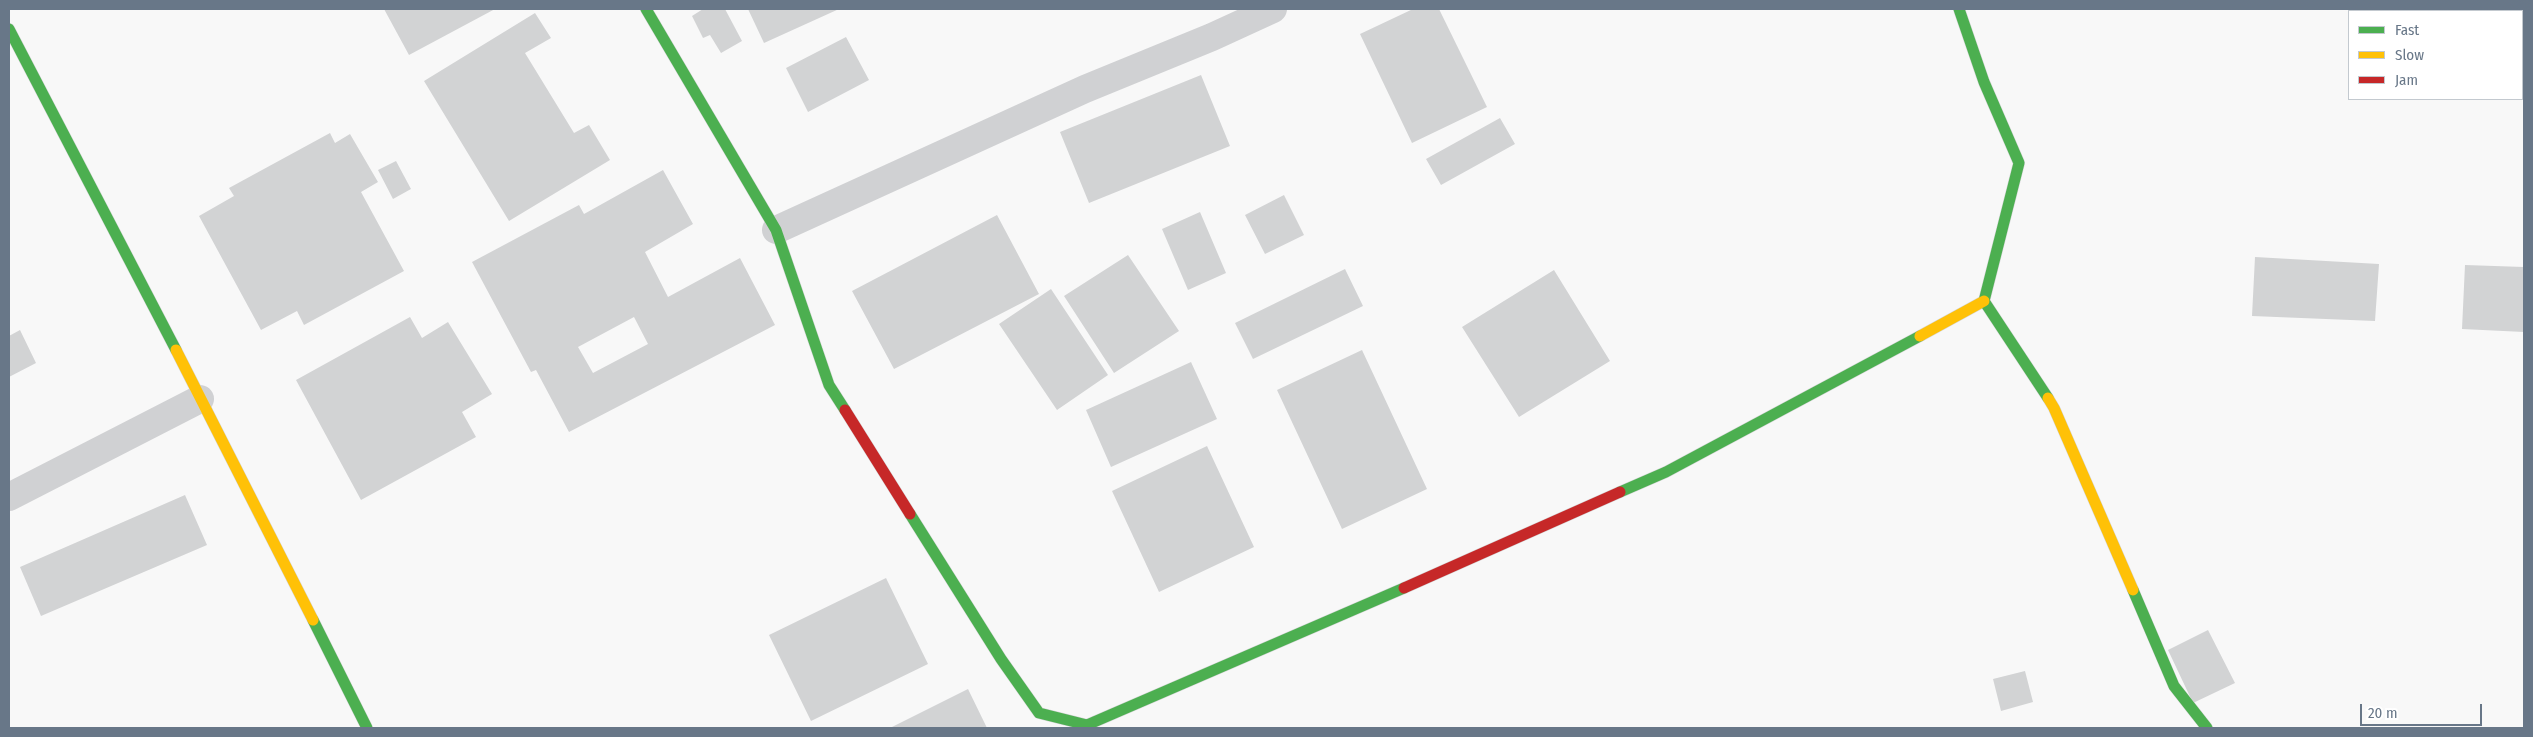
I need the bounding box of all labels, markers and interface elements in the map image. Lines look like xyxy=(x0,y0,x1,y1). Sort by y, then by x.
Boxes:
legend xyxy=(2348,10,2523,100)
text: Fast xyxy=(2395,21,2419,39)
text: Slow xyxy=(2395,46,2424,64)
text: Jam xyxy=(2395,71,2418,89)
scale bar xyxy=(2363,694,2486,726)
text: 20 m xyxy=(2368,704,2398,722)

